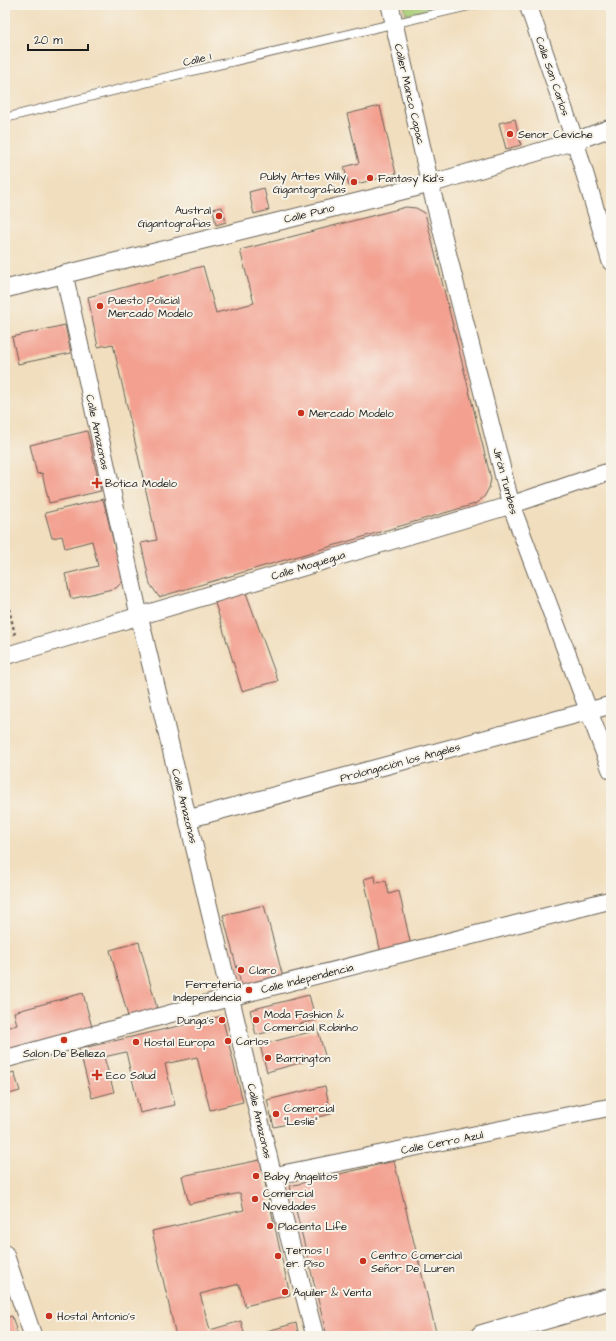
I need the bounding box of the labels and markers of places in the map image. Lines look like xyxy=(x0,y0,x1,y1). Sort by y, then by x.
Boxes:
place label: Senor Ceviche xyxy=(518,127,593,142)
marker: Senor Ceviche xyxy=(505,129,515,139)
place label: Publy Artes Willy Gigantografias xyxy=(260,169,346,198)
place label: Fantasy Kid's xyxy=(378,171,444,187)
marker: Fantasy Kid's xyxy=(365,173,375,183)
marker: Publy Artes Willy Gigantografias xyxy=(349,177,359,187)
place label: Austral Gigantografias xyxy=(138,203,211,232)
marker: Austral Gigantografias xyxy=(214,211,224,221)
place label: Puesto Policial Mercado Modelo xyxy=(108,293,194,321)
marker: Puesto Policial Mercado Modelo xyxy=(95,301,105,311)
place label: Mercado Modelo xyxy=(309,406,395,421)
marker: Mercado Modelo xyxy=(296,408,306,418)
place label: Botica Modelo xyxy=(105,476,178,491)
marker: Botica Modelo xyxy=(92,478,102,488)
place label: Claro xyxy=(249,963,277,978)
marker: Claro xyxy=(236,965,246,975)
place label: Ferretería Independencia xyxy=(173,977,241,1005)
marker: Ferretería Independencia xyxy=(244,985,254,995)
place label: Moda Fashion & Comercial Robinho xyxy=(264,1007,359,1035)
place label: Dunga's xyxy=(177,1013,214,1029)
marker: Dunga's xyxy=(217,1015,227,1025)
marker: Moda Fashion & Comercial Robinho xyxy=(251,1015,261,1025)
place label: Carlos xyxy=(236,1034,269,1049)
marker: Salon De Belleza xyxy=(59,1035,69,1045)
place label: Hostal Europa xyxy=(144,1035,215,1050)
marker: Carlos xyxy=(223,1036,233,1046)
marker: Hostal Europa xyxy=(131,1037,141,1047)
place label: Salon De Belleza xyxy=(23,1046,106,1061)
place label: Barrington xyxy=(276,1051,331,1067)
marker: Barrington xyxy=(263,1053,273,1063)
place label: Eco Salud xyxy=(106,1068,156,1083)
marker: Eco Salud xyxy=(91,1069,103,1081)
place label: Comercial "Leslie" xyxy=(284,1101,335,1129)
marker: Comercial "Leslie" xyxy=(271,1109,281,1119)
place label: Baby Angelitos xyxy=(264,1169,338,1185)
marker: Baby Angelitos xyxy=(251,1171,261,1181)
place label: Comercial Novedades xyxy=(263,1186,317,1214)
marker: Comercial Novedades xyxy=(250,1194,260,1204)
place label: Placenta Life xyxy=(278,1219,347,1234)
marker: Placenta Life xyxy=(265,1221,275,1231)
place label: Ternos 1 er. Piso xyxy=(286,1243,328,1271)
place label: Centro Comercial Señor De Luren xyxy=(371,1248,462,1276)
marker: Ternos 1 er. Piso xyxy=(273,1251,283,1261)
marker: Centro Comercial Señor De Luren xyxy=(358,1256,368,1266)
place label: Aquiler & Venta xyxy=(293,1285,372,1300)
marker: Aquiler & Venta xyxy=(280,1287,290,1297)
place label: Hostal Antonio's xyxy=(57,1309,136,1324)
marker: Hostal Antonio's xyxy=(44,1311,54,1321)

